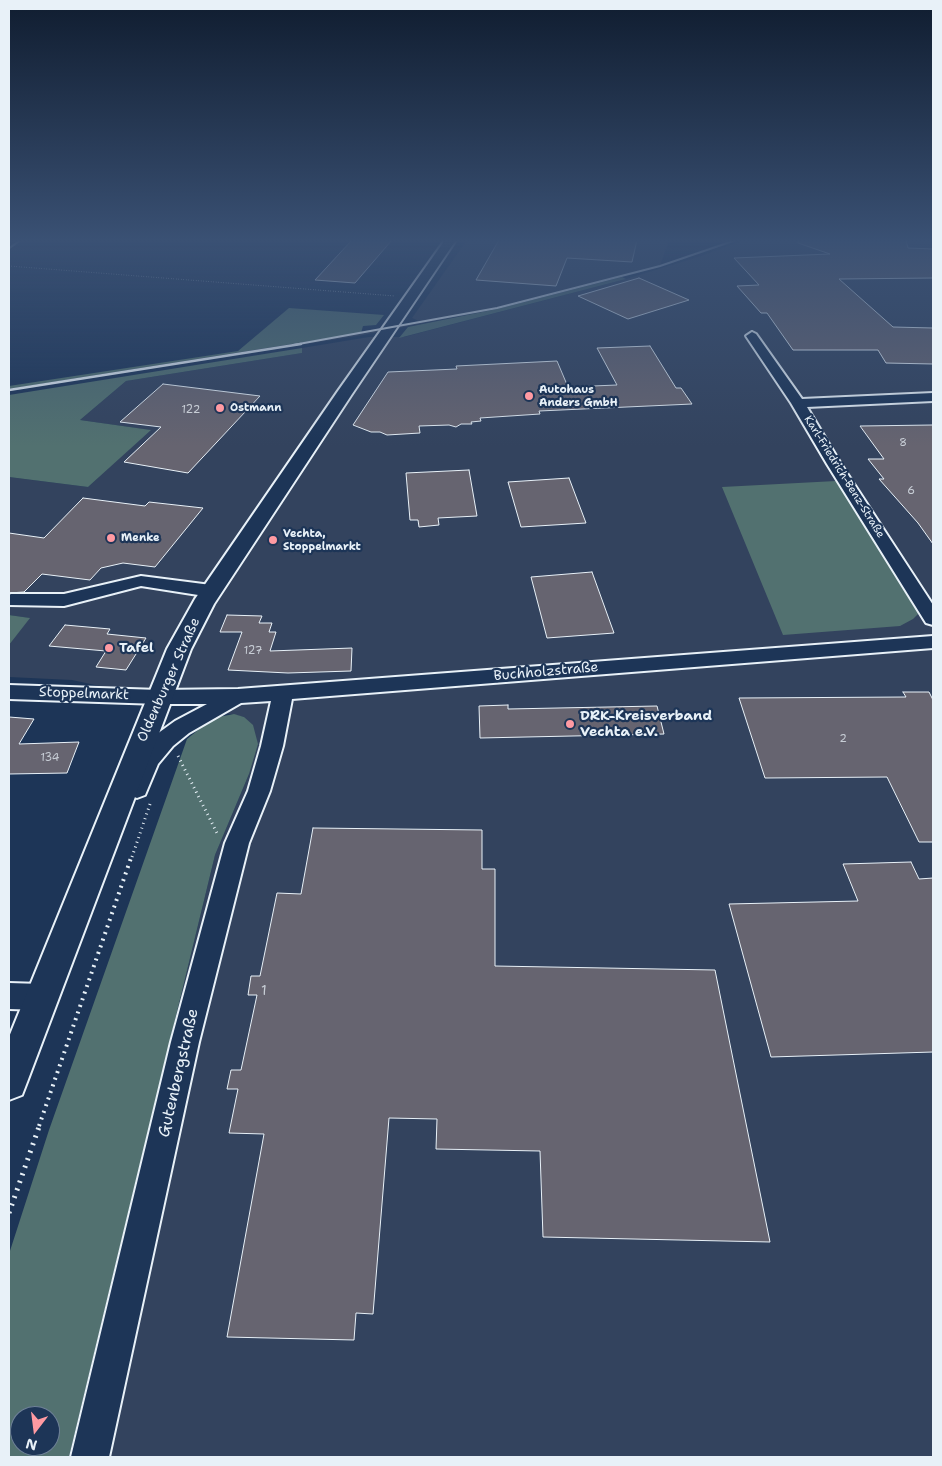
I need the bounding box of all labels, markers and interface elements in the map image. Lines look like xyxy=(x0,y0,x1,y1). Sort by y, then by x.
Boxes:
place label: Autohaus Anders GmbH xyxy=(539,383,618,409)
marker: Autohaus Anders GmbH xyxy=(523,390,535,402)
place label: Ostmann xyxy=(230,401,281,415)
marker: Ostmann xyxy=(214,402,226,414)
house number: 122 xyxy=(182,403,200,417)
street label: Karl-Friedrich-Benz-Straße xyxy=(801,414,887,540)
house number: 8 xyxy=(899,436,907,450)
house number: 6 xyxy=(907,484,915,498)
place label: Vechta, Stoppelmarkt xyxy=(283,527,361,553)
place label: Menke xyxy=(121,531,160,545)
marker: Menke xyxy=(105,532,117,544)
marker: Vechta, Stoppelmarkt xyxy=(267,534,279,546)
street label: Oldenburger Straße xyxy=(134,615,204,745)
place label: Tafel xyxy=(119,640,154,656)
marker: Tafel xyxy=(103,642,115,654)
house number: 127 xyxy=(244,644,262,658)
street label: Buchholzstraße xyxy=(493,659,599,685)
street label: Stoppelmarkt xyxy=(39,684,129,704)
place label: DRK-Kreisverband Vechta e.V. xyxy=(580,708,712,740)
marker: DRK-Kreisverband Vechta e.V. xyxy=(564,718,576,730)
house number: 2 xyxy=(839,732,847,746)
house number: 134 xyxy=(40,751,60,765)
house number: 1 xyxy=(261,983,267,999)
street label: Gutenbergstraße xyxy=(155,1007,203,1139)
north arrow xyxy=(10,1406,60,1456)
text: N xyxy=(24,1434,39,1455)

